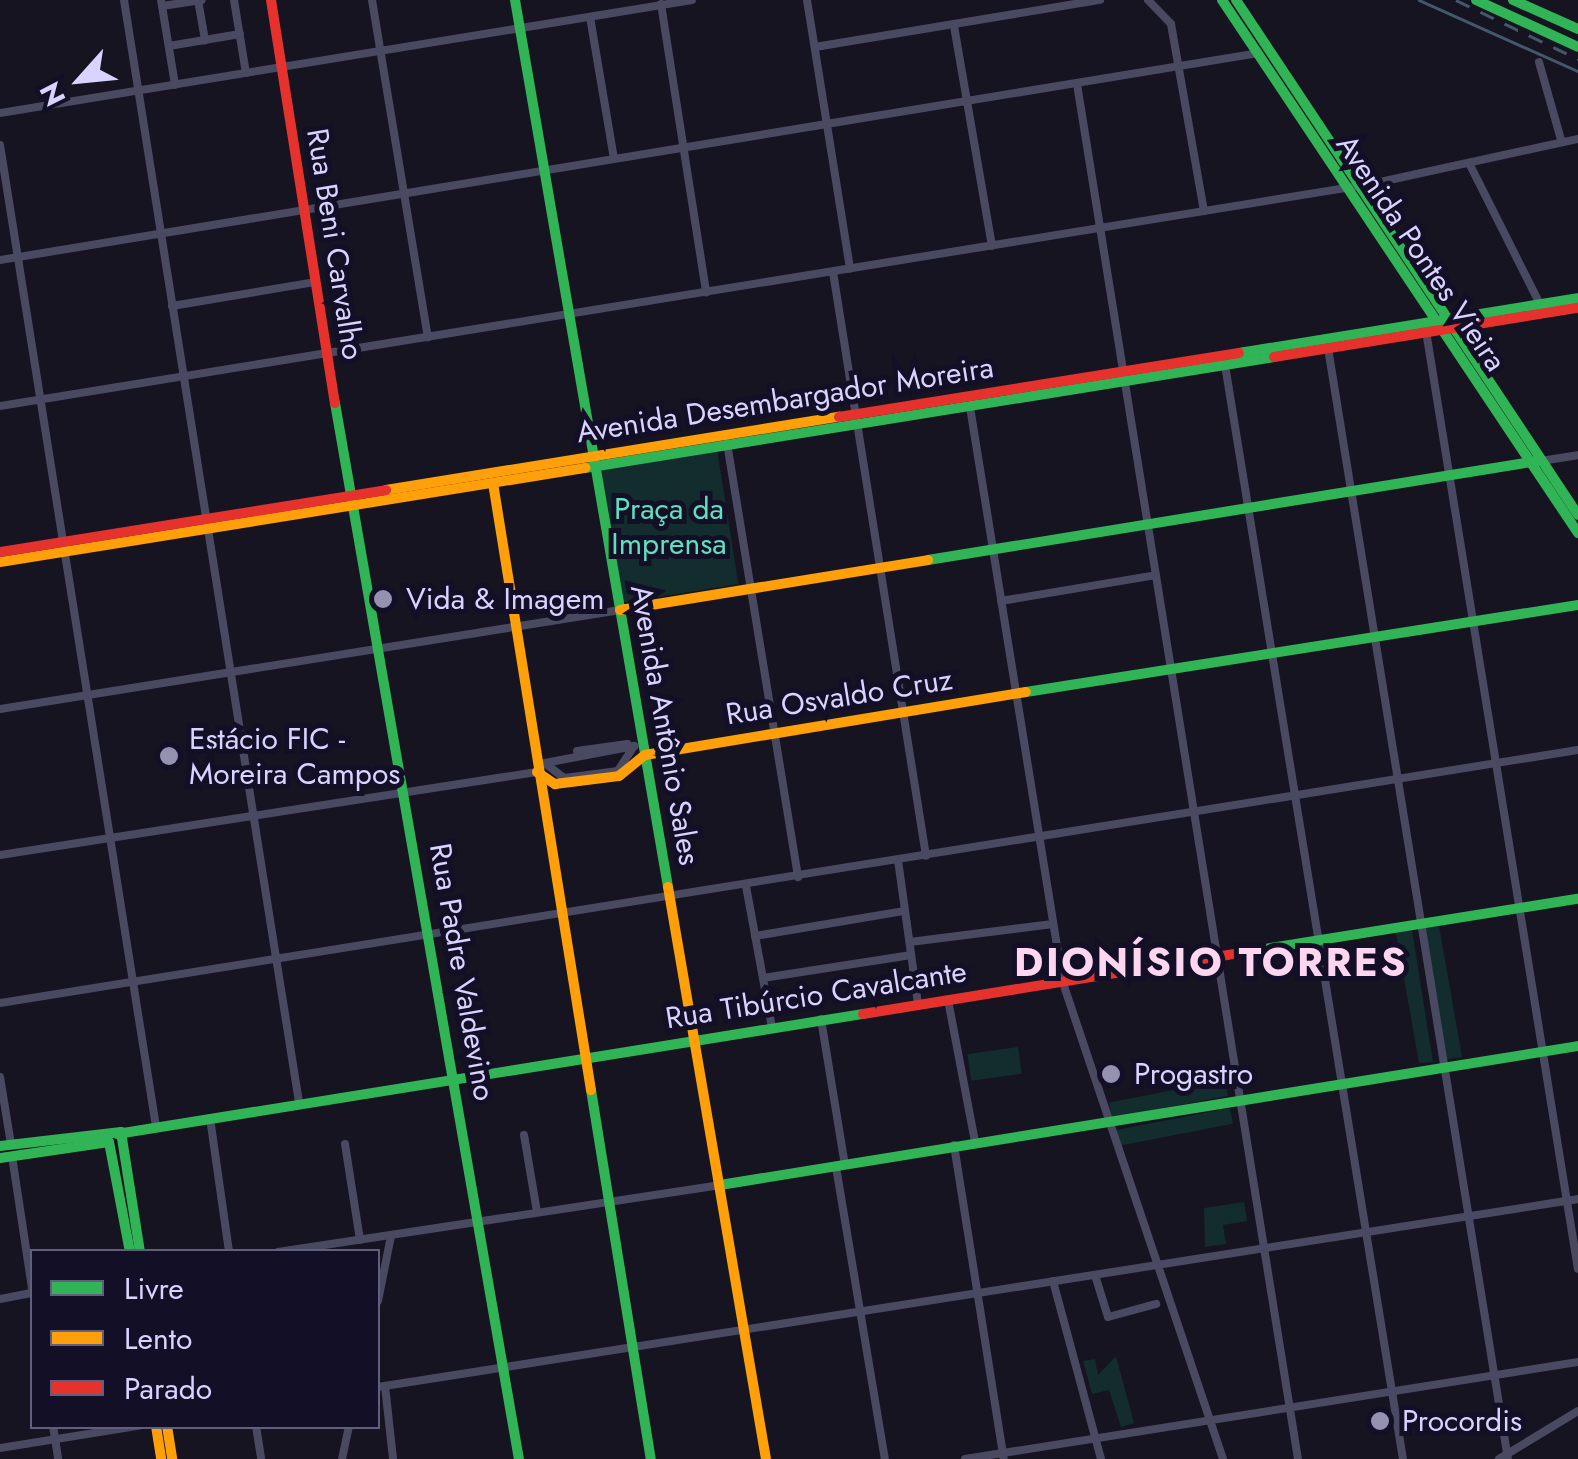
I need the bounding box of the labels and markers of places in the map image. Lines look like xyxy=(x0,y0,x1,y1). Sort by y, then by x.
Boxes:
place label: Vida & Imagem xyxy=(406,581,605,617)
marker: Vida & Imagem xyxy=(370,586,396,612)
place label: Estácio FIC - Moreira Campos xyxy=(189,721,400,792)
marker: Estácio FIC - Moreira Campos xyxy=(158,745,180,767)
place label: Progastro xyxy=(1134,1056,1253,1092)
marker: Progastro xyxy=(1098,1061,1124,1087)
place label: Procordis xyxy=(1402,1403,1522,1439)
marker: Procordis xyxy=(1367,1408,1393,1434)

